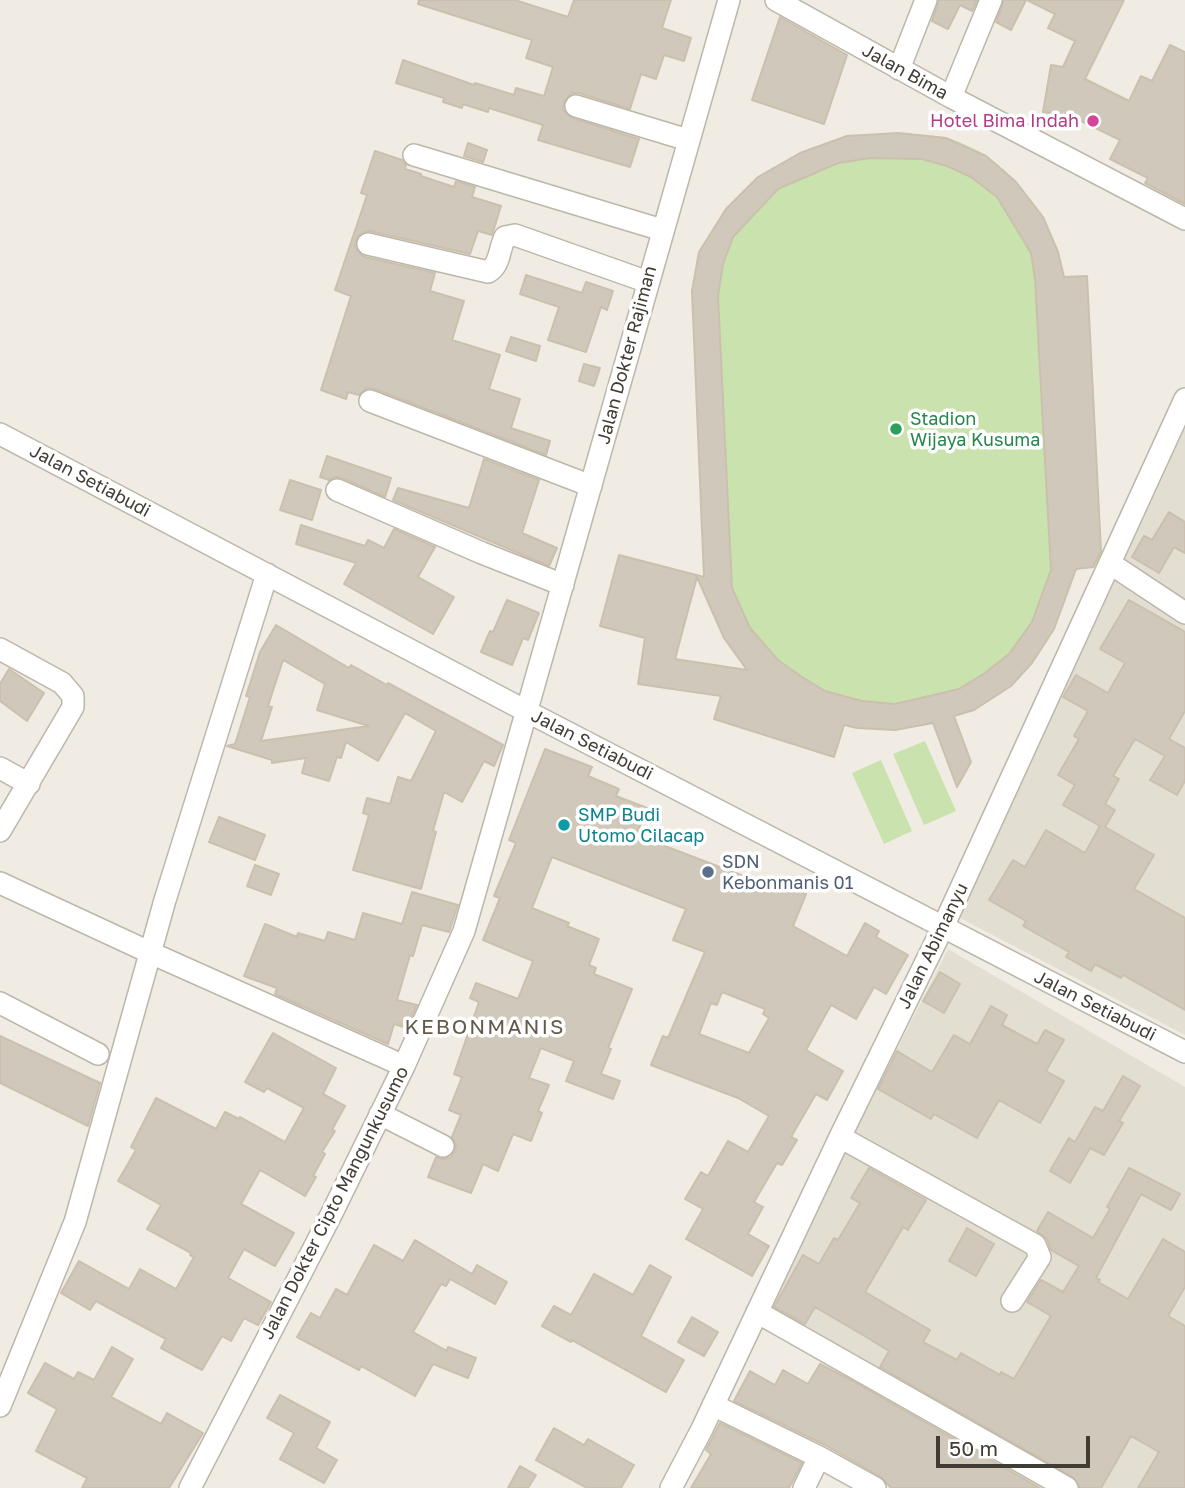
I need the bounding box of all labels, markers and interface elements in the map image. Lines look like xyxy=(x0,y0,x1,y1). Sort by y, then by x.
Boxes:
street label: Jalan Bima xyxy=(858,40,952,104)
place label: Hotel Bima Indah xyxy=(930,110,1079,132)
marker: Hotel Bima Indah xyxy=(1085,113,1101,129)
street label: Jalan Dokter Rajiman xyxy=(593,263,661,447)
place label: Stadion Wijaya Kusuma xyxy=(910,408,1040,450)
marker: Stadion Wijaya Kusuma xyxy=(888,421,904,437)
street label: Jalan Setiabudi xyxy=(26,440,154,522)
street label: Jalan Setiabudi xyxy=(528,705,656,785)
place label: SMP Budi Utomo Cilacap xyxy=(578,804,704,846)
marker: SMP Budi Utomo Cilacap xyxy=(556,817,572,833)
place label: SDN Kebonmanis 01 xyxy=(722,851,853,894)
marker: SDN Kebonmanis 01 xyxy=(700,864,716,880)
street label: Jalan Abimanyu xyxy=(893,880,973,1012)
street label: Jalan Setiabudi xyxy=(1031,966,1159,1046)
district label: KEBONMANIS xyxy=(406,1014,564,1040)
street label: Jalan Dokter Cipto Mangunkusumo xyxy=(257,1063,413,1343)
scale bar xyxy=(940,1422,1094,1466)
text: 50 m xyxy=(949,1435,998,1461)

